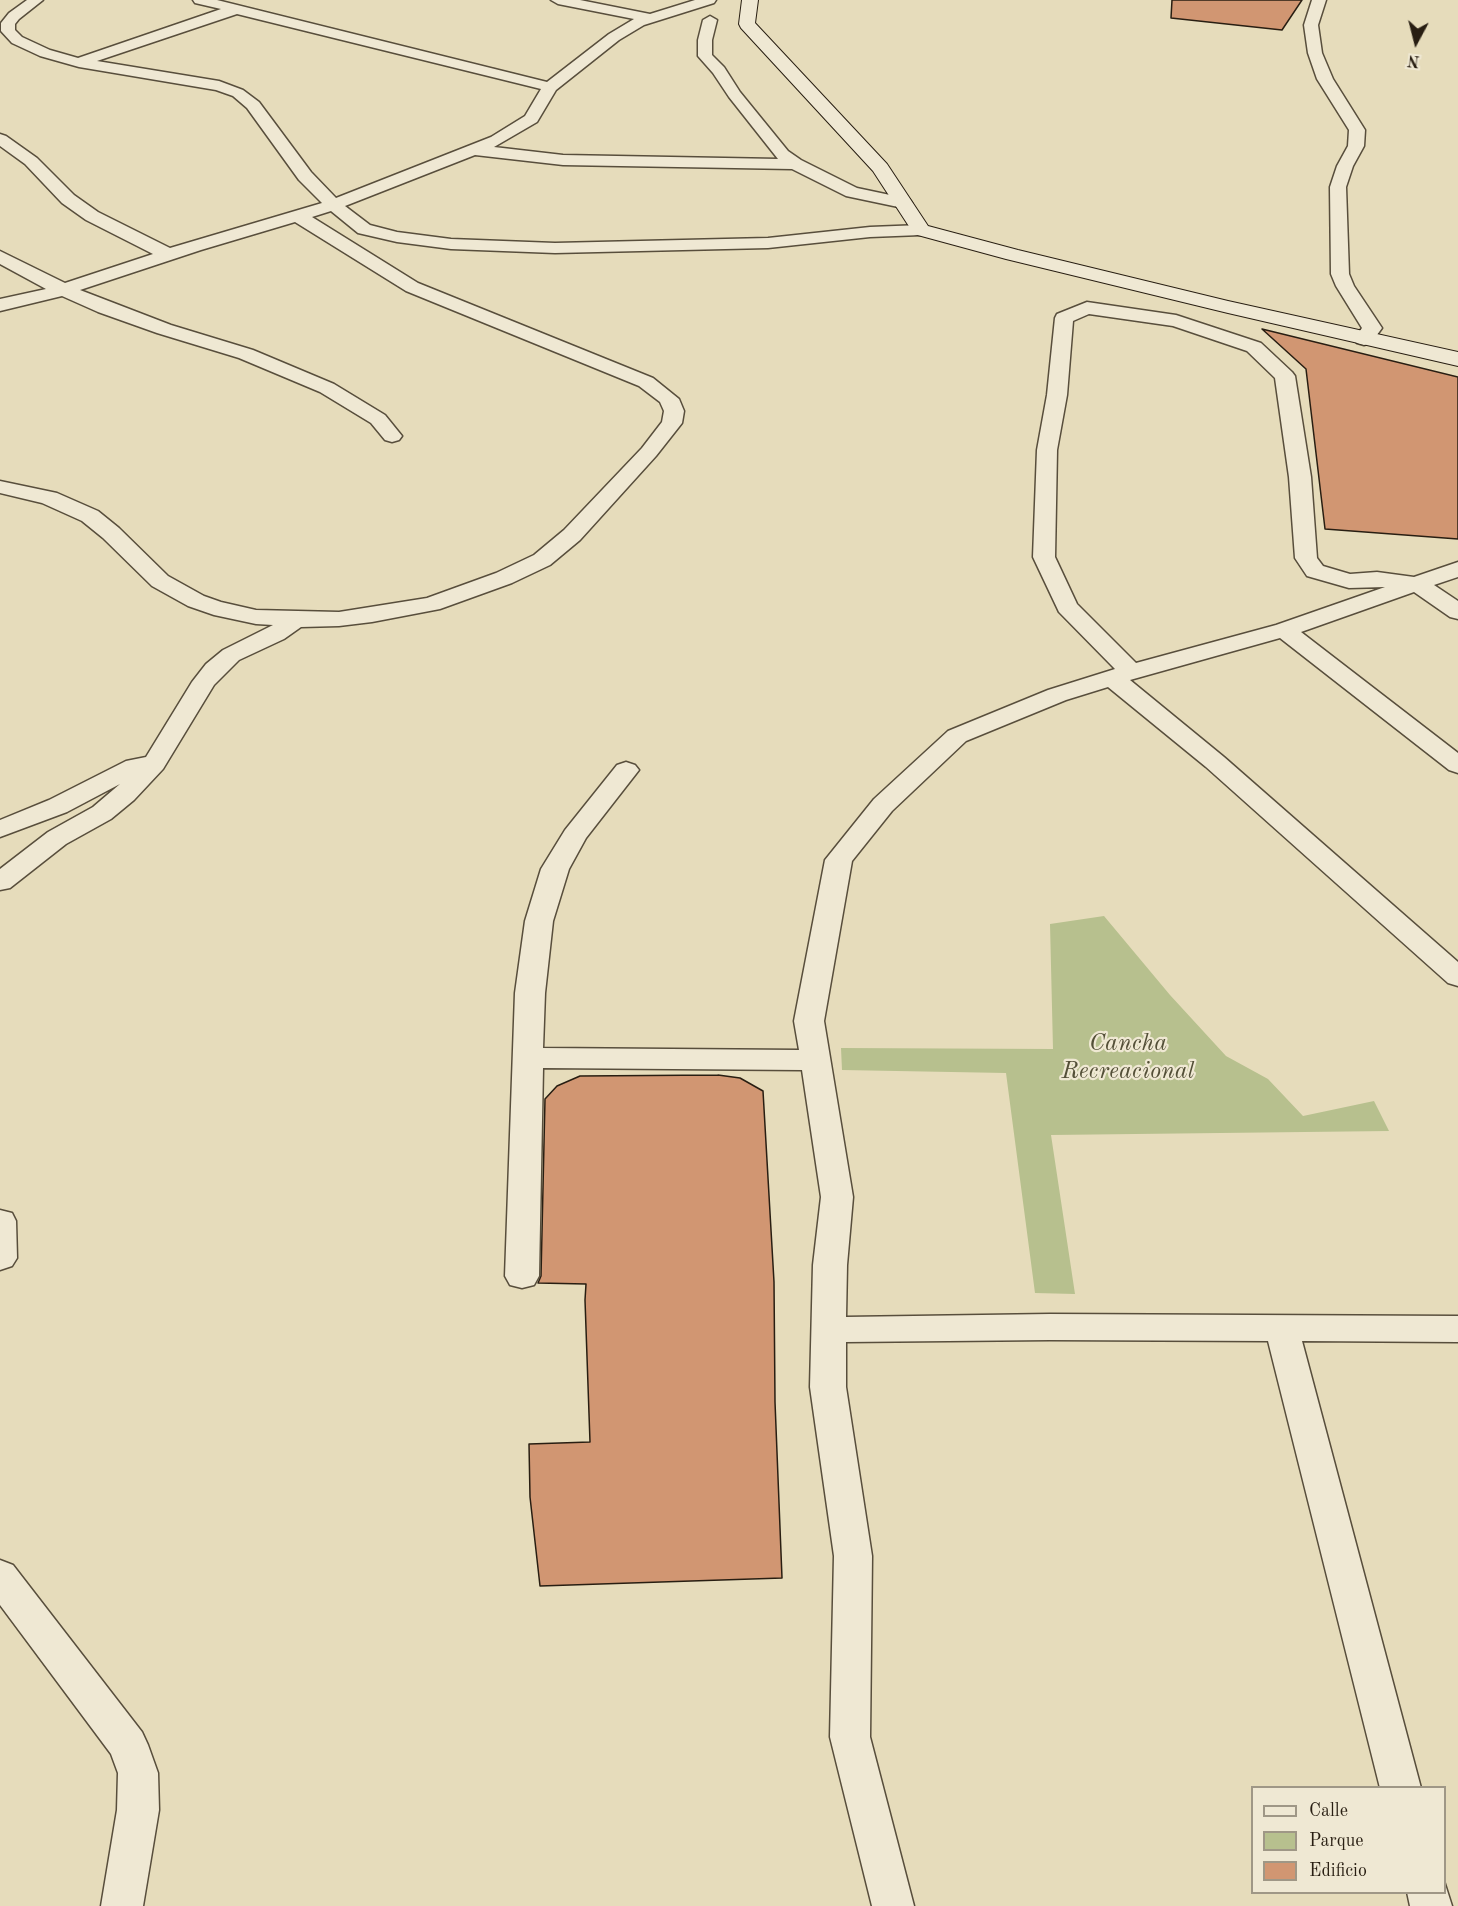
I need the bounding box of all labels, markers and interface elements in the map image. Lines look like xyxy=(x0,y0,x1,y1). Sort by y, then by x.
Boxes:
north arrow xyxy=(1386,12,1446,72)
text: N xyxy=(1407,51,1421,69)
park label: Cancha Recreacional xyxy=(1061,1030,1195,1086)
legend xyxy=(1251,1786,1446,1894)
text: Calle xyxy=(1309,1802,1348,1820)
text: Parque xyxy=(1309,1832,1364,1850)
text: Edificio xyxy=(1309,1862,1367,1880)

